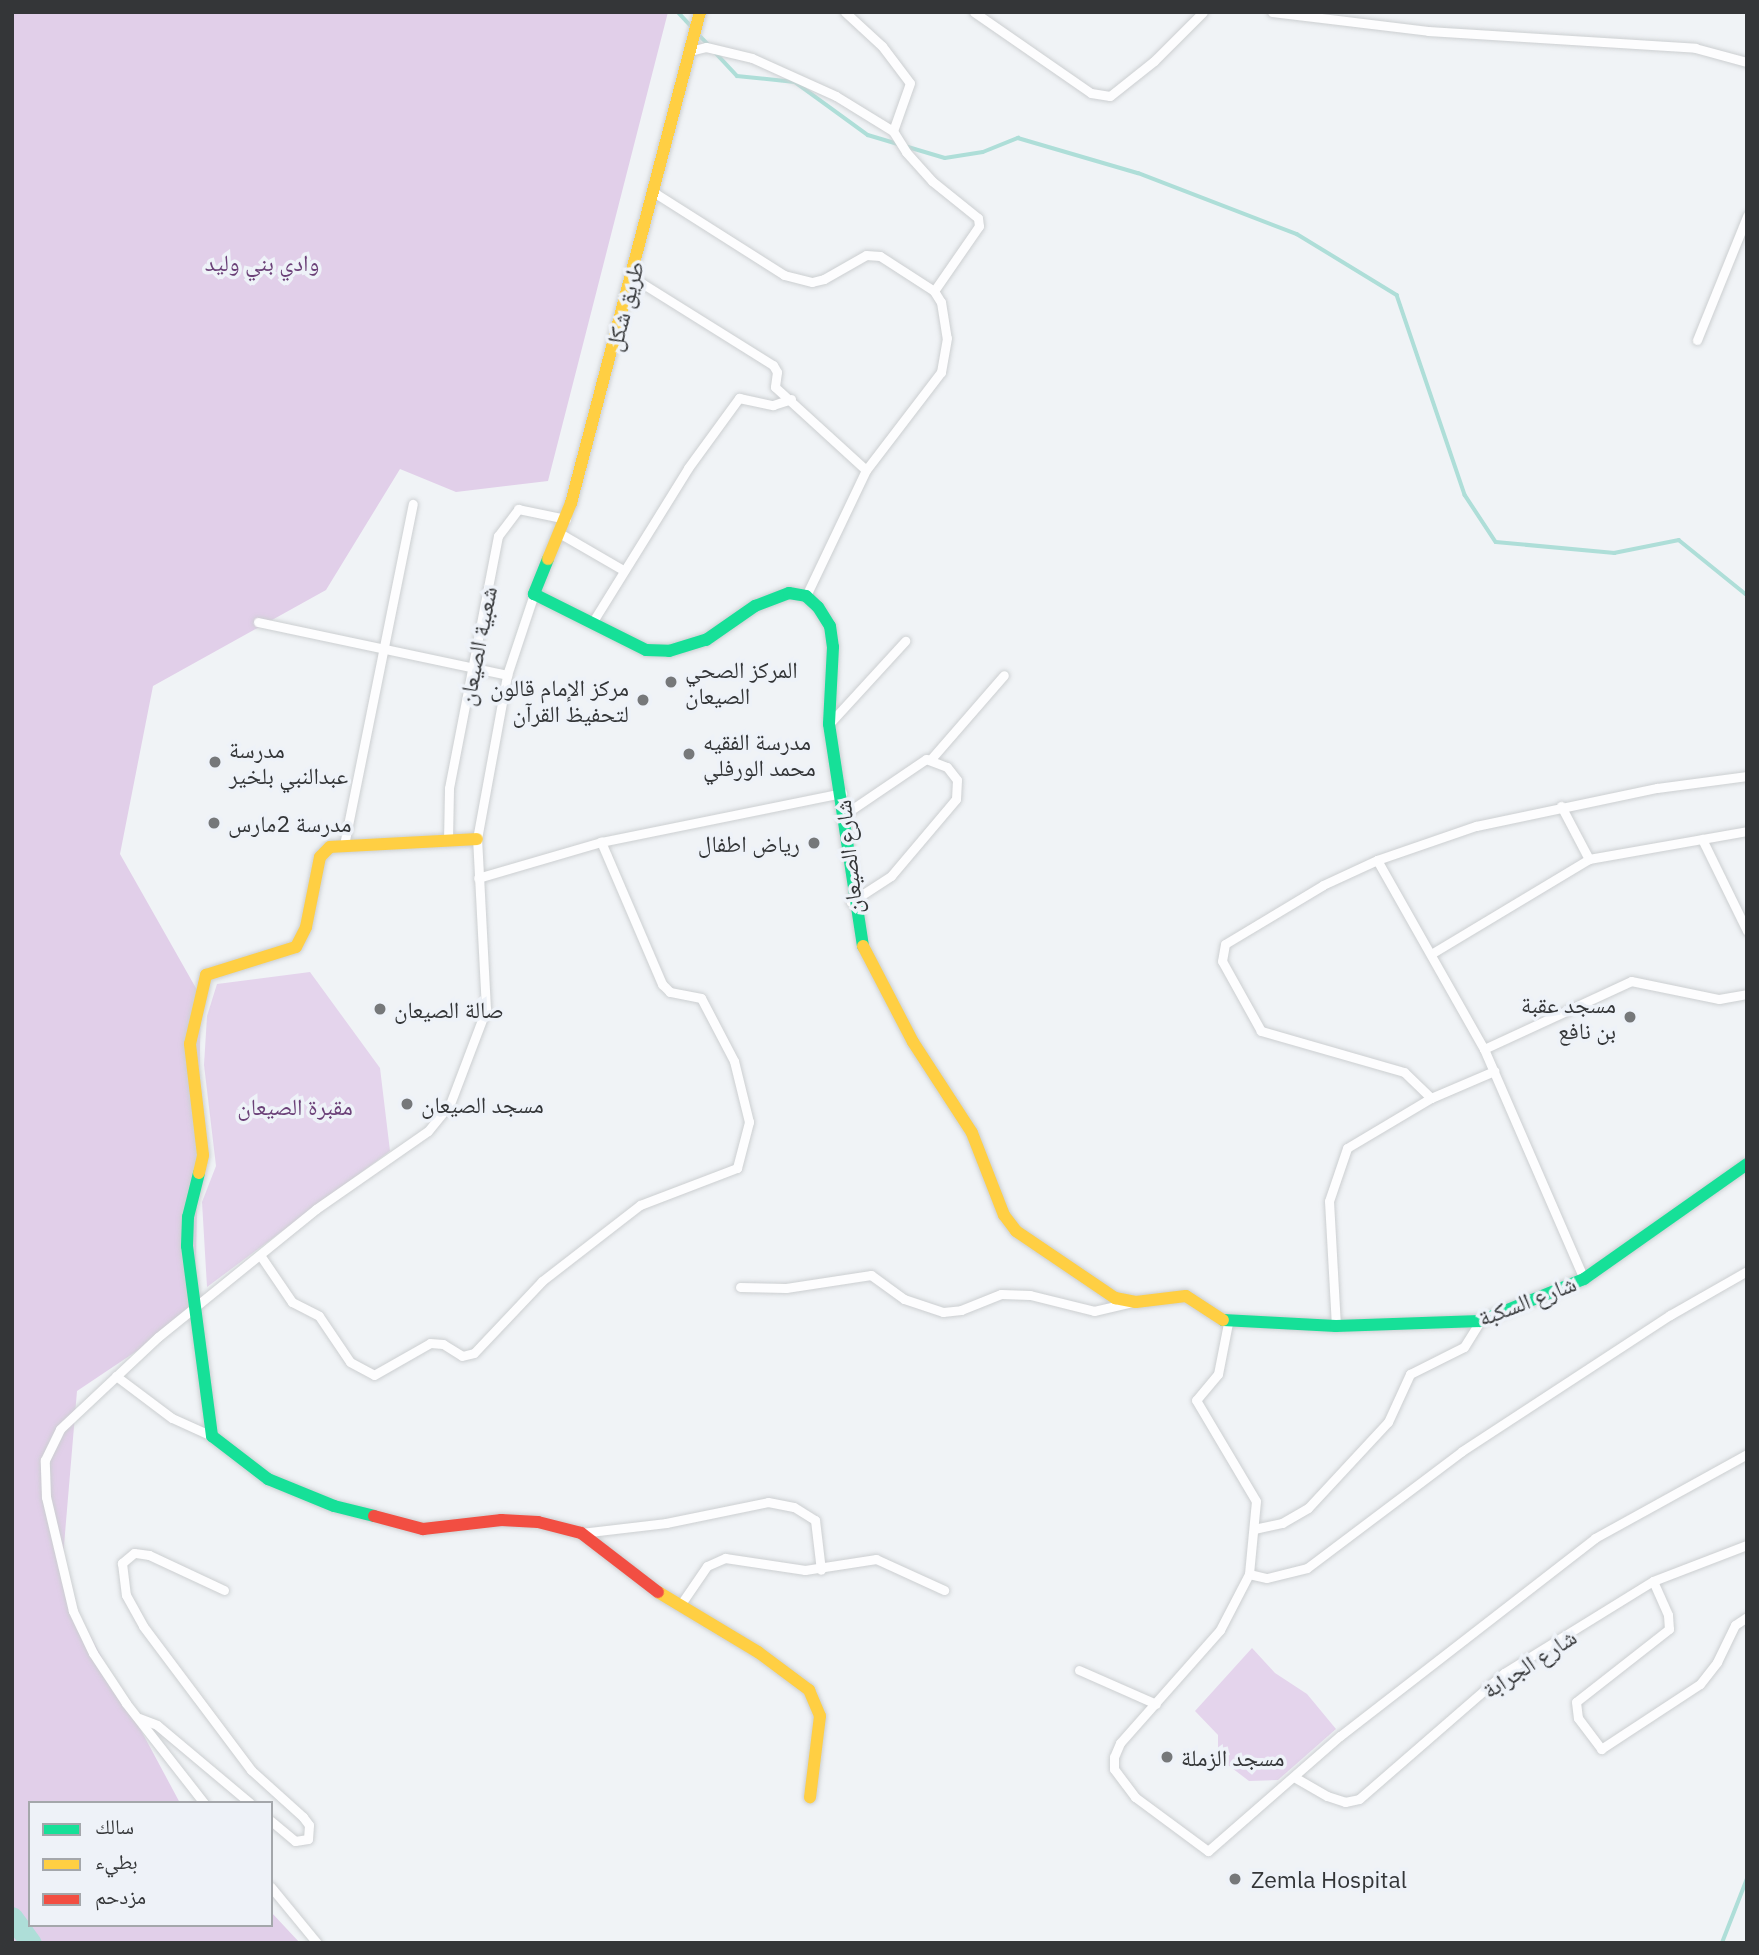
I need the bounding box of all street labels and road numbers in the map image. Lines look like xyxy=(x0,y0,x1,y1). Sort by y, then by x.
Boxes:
street label: طريق شكل xyxy=(599,258,649,354)
street label: شعبية الصيعان xyxy=(452,584,502,708)
street label: شارع الصيعان xyxy=(828,799,868,915)
street label: شارع السكبة xyxy=(1474,1269,1580,1331)
street label: شارع الجرابة xyxy=(1477,1622,1581,1704)

